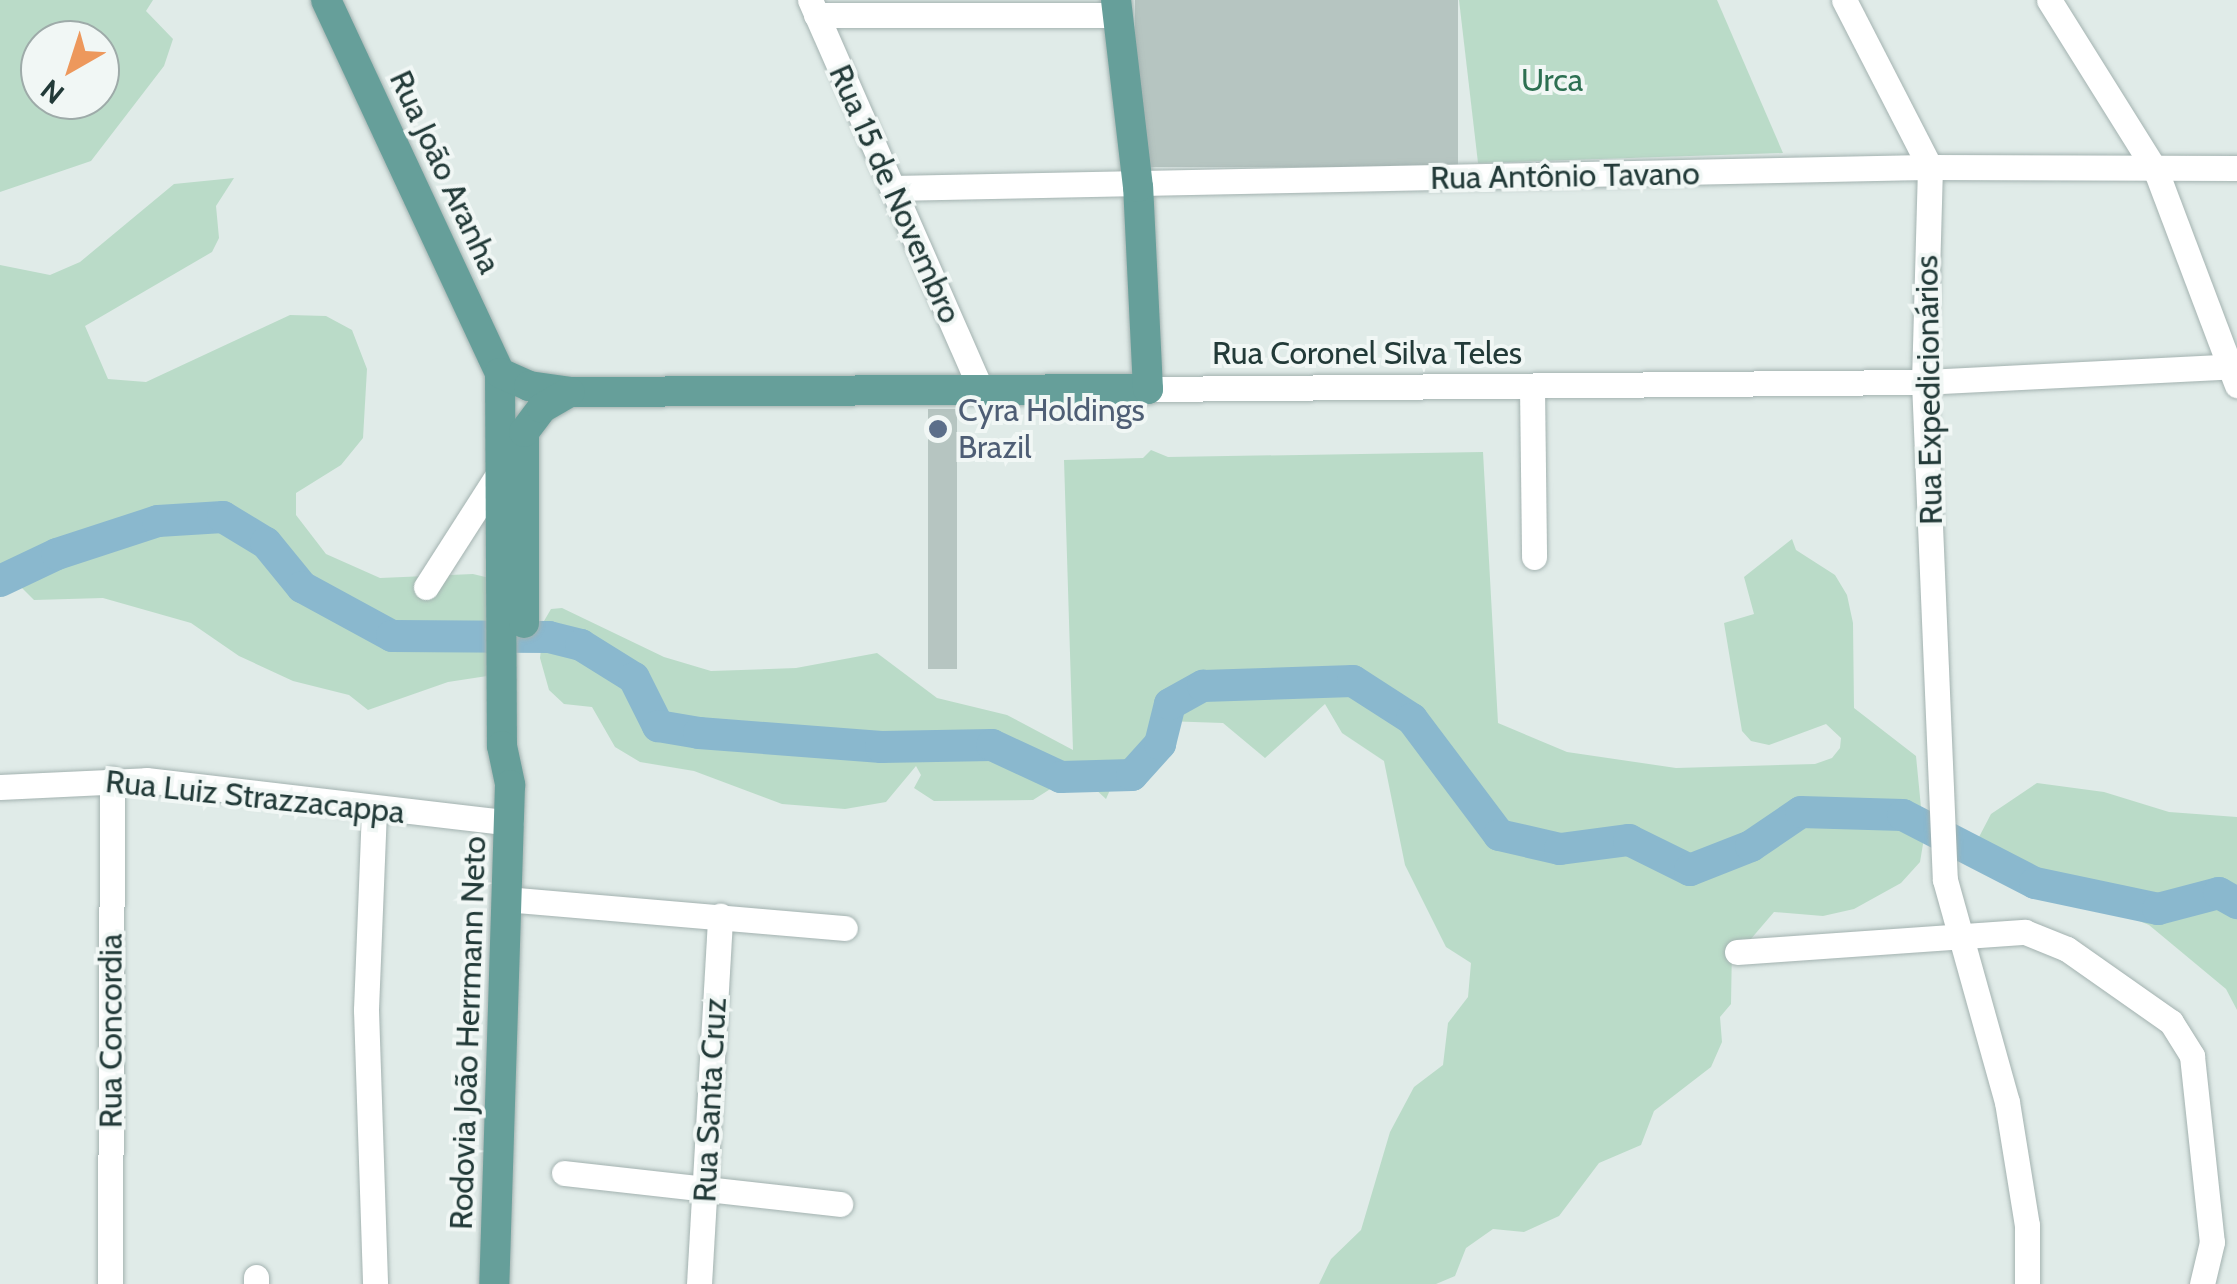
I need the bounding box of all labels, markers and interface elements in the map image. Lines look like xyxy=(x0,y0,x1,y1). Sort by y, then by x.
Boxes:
north arrow xyxy=(20,20,120,120)
street label: Rua 15 de Novembro xyxy=(821,59,969,329)
park label: Urca xyxy=(1521,61,1583,99)
street label: Rua João Aranha xyxy=(381,65,509,279)
text: N xyxy=(34,72,71,111)
street label: Rua Antônio Tavano xyxy=(1430,154,1700,198)
street label: Rua Expedicionários xyxy=(1907,255,1951,525)
street label: Rua Coronel Silva Teles xyxy=(1212,334,1522,372)
place label: Cyra Holdings Brazil xyxy=(958,392,1145,467)
marker: Cyra Holdings Brazil xyxy=(927,418,949,440)
street label: Rua Luiz Strazzacappa xyxy=(104,762,406,832)
street label: Rodovia João Herrmann Neto xyxy=(442,836,494,1230)
street label: Rua Concordia xyxy=(92,934,130,1128)
street label: Rua Santa Cruz xyxy=(685,997,735,1203)

